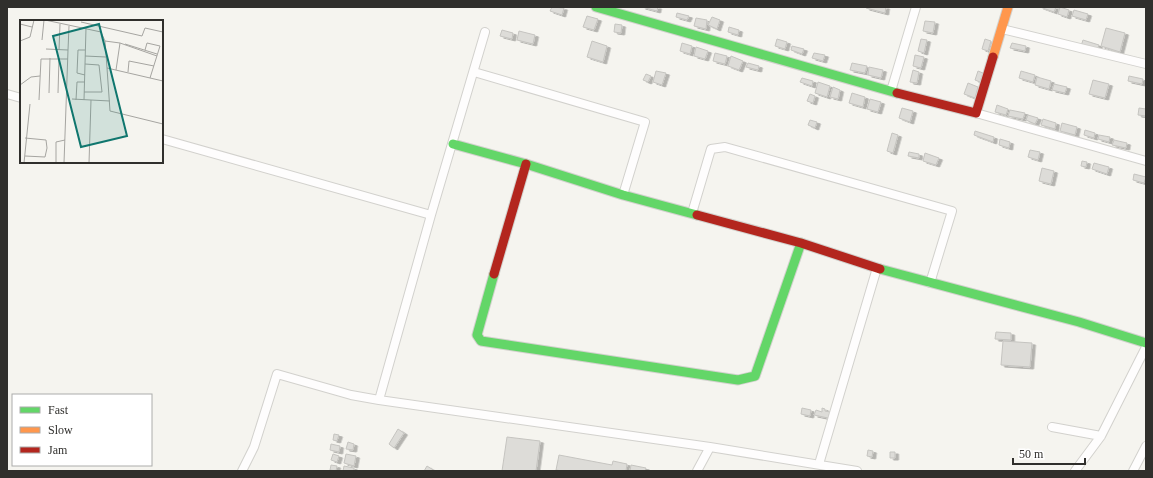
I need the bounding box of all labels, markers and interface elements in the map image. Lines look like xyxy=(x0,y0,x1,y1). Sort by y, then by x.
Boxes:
inset map xyxy=(20,20,163,163)
legend xyxy=(12,394,152,466)
text: Fast xyxy=(48,403,69,417)
text: Slow xyxy=(48,423,73,437)
scale bar xyxy=(1013,440,1085,466)
text: Jam xyxy=(48,443,68,457)
text: 50 m xyxy=(1019,447,1044,461)

